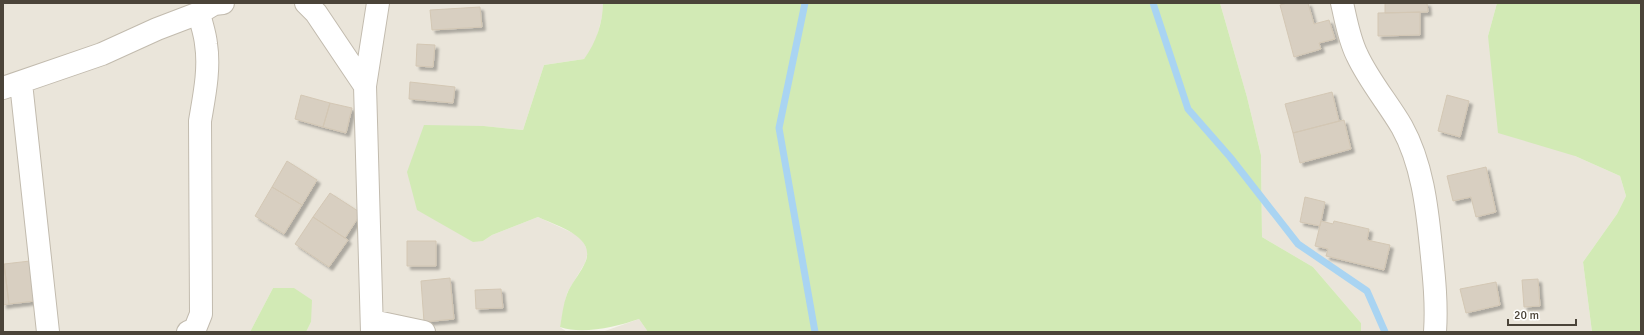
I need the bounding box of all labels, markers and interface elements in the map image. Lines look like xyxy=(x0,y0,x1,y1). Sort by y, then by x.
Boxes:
scale bar xyxy=(1508,301,1576,327)
text: 20 m xyxy=(1514,308,1539,323)

